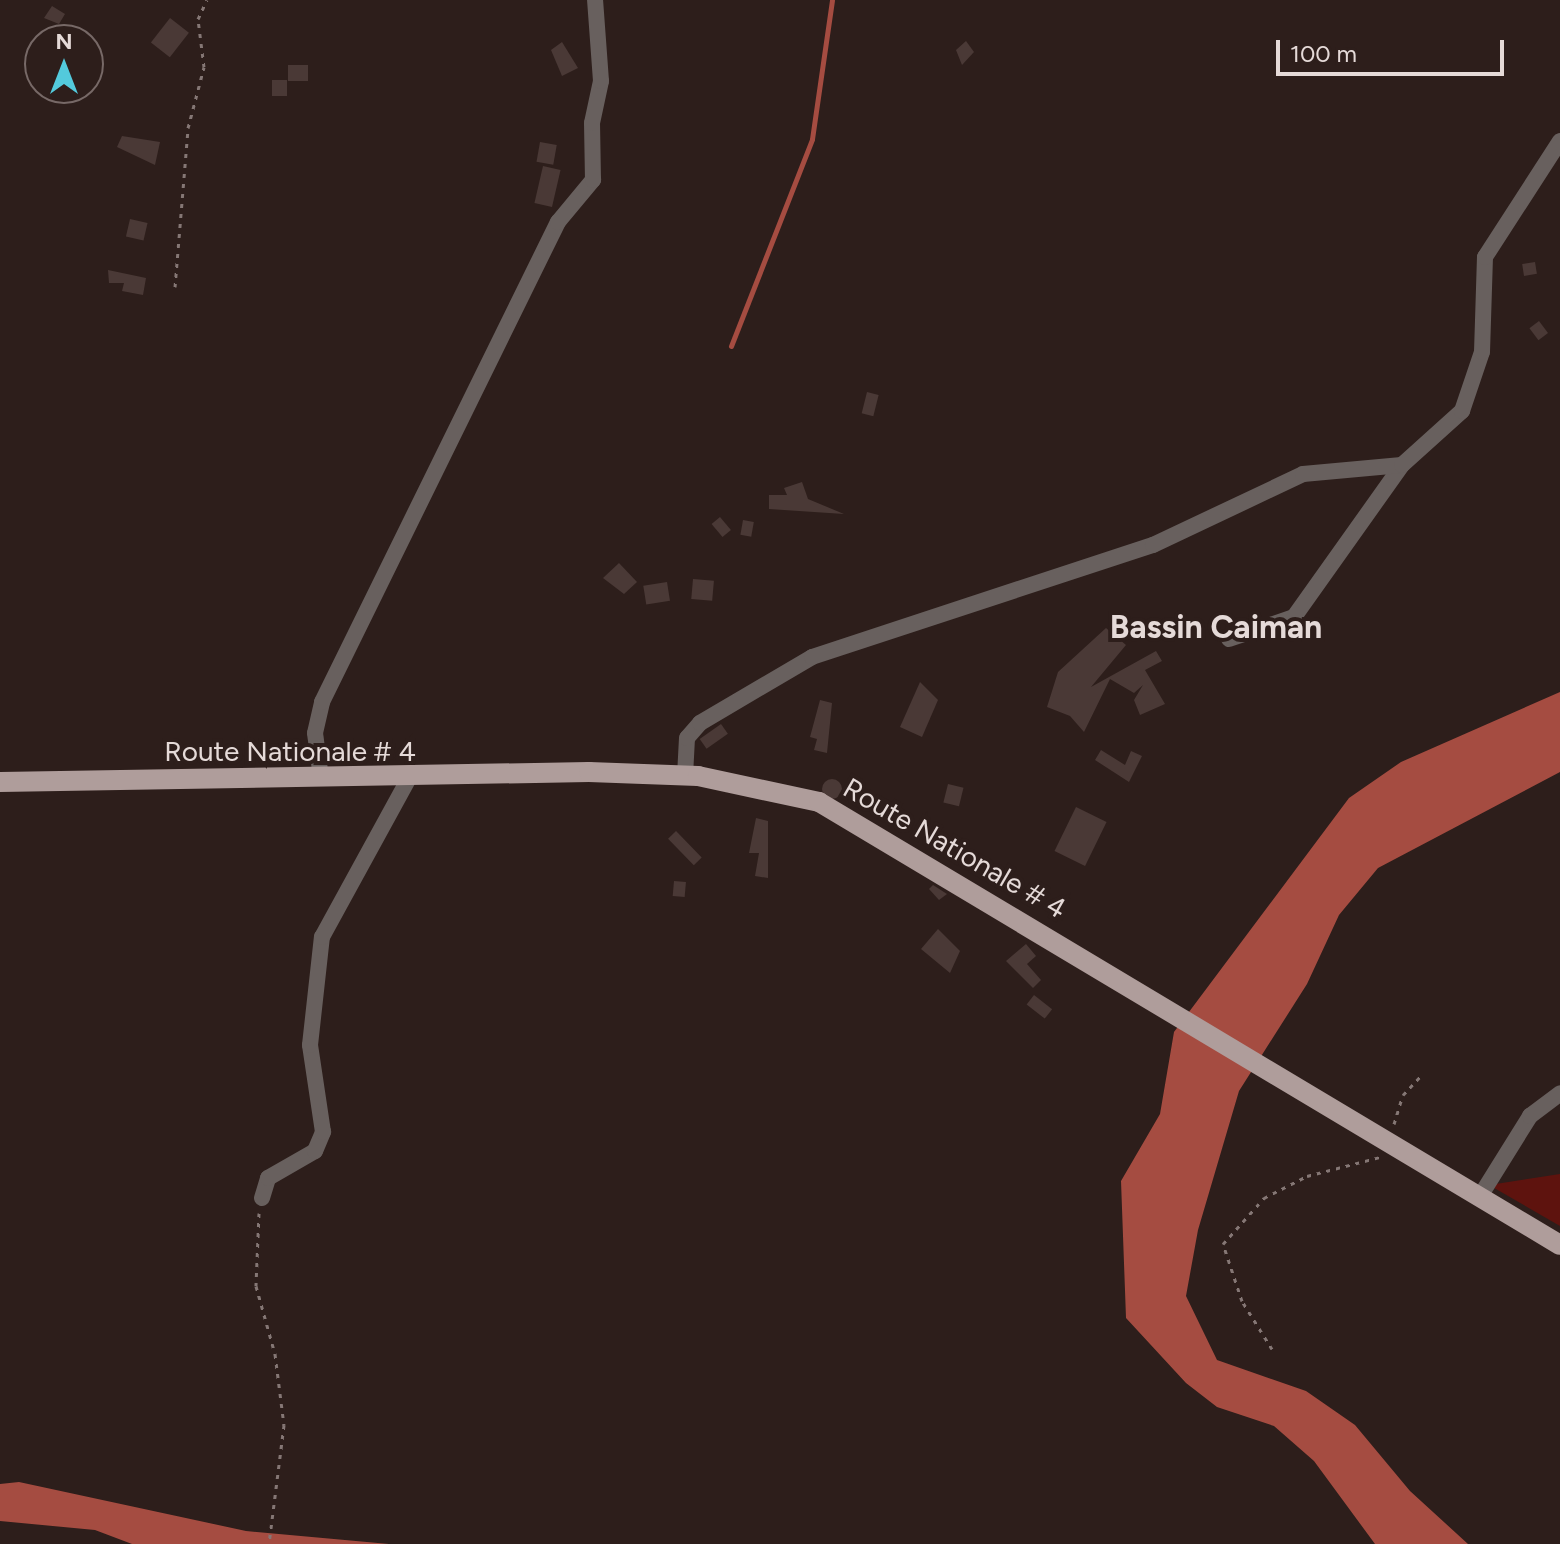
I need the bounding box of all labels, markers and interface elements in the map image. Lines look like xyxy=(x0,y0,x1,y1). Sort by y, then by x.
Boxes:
north arrow xyxy=(24,24,104,104)
scale bar xyxy=(1280,24,1508,74)
text: N xyxy=(55,28,73,55)
text: 100 m xyxy=(1290,39,1357,68)
district label: Bassin Caiman xyxy=(1110,608,1322,646)
street label: Route Nationale # 4 xyxy=(164,734,416,768)
street label: Route Nationale # 4 xyxy=(838,771,1072,925)

